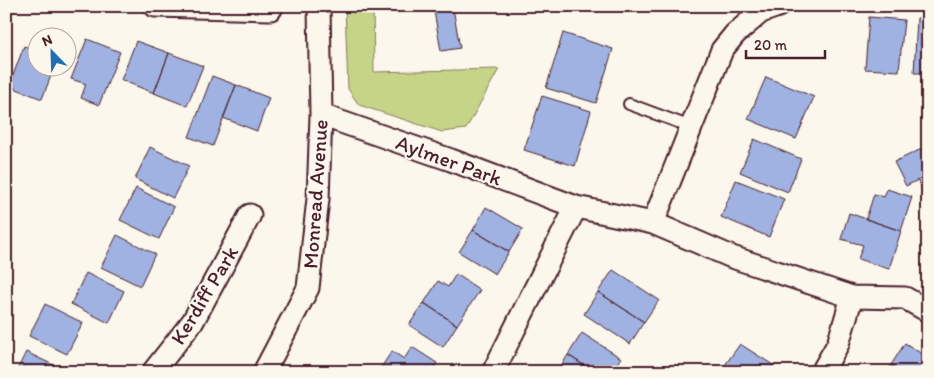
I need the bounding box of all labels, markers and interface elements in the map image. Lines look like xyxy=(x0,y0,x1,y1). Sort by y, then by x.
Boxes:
north arrow xyxy=(28,28,78,78)
scale bar xyxy=(746,28,825,60)
text: N xyxy=(39,31,55,50)
text: 20 m xyxy=(754,36,788,54)
street label: Monread Avenue xyxy=(297,118,333,270)
street label: Aylmer Park xyxy=(393,129,505,191)
street label: Kerdiff Park xyxy=(165,241,243,349)

